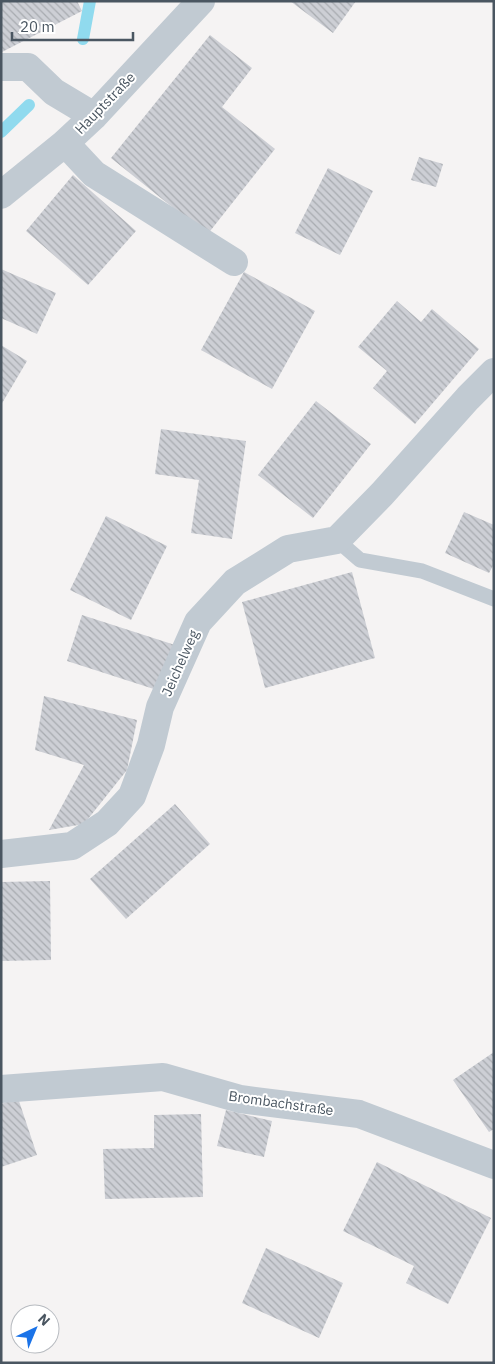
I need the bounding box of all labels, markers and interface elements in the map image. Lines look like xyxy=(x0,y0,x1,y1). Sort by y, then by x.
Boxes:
scale bar xyxy=(12,10,134,42)
text: 20 m xyxy=(20,17,55,36)
street label: Hauptstraße xyxy=(71,68,139,138)
street label: Jeichelweg xyxy=(157,627,203,699)
street label: Brombachstraße xyxy=(227,1087,335,1119)
north arrow xyxy=(10,1304,60,1354)
text: N xyxy=(34,1310,54,1330)

